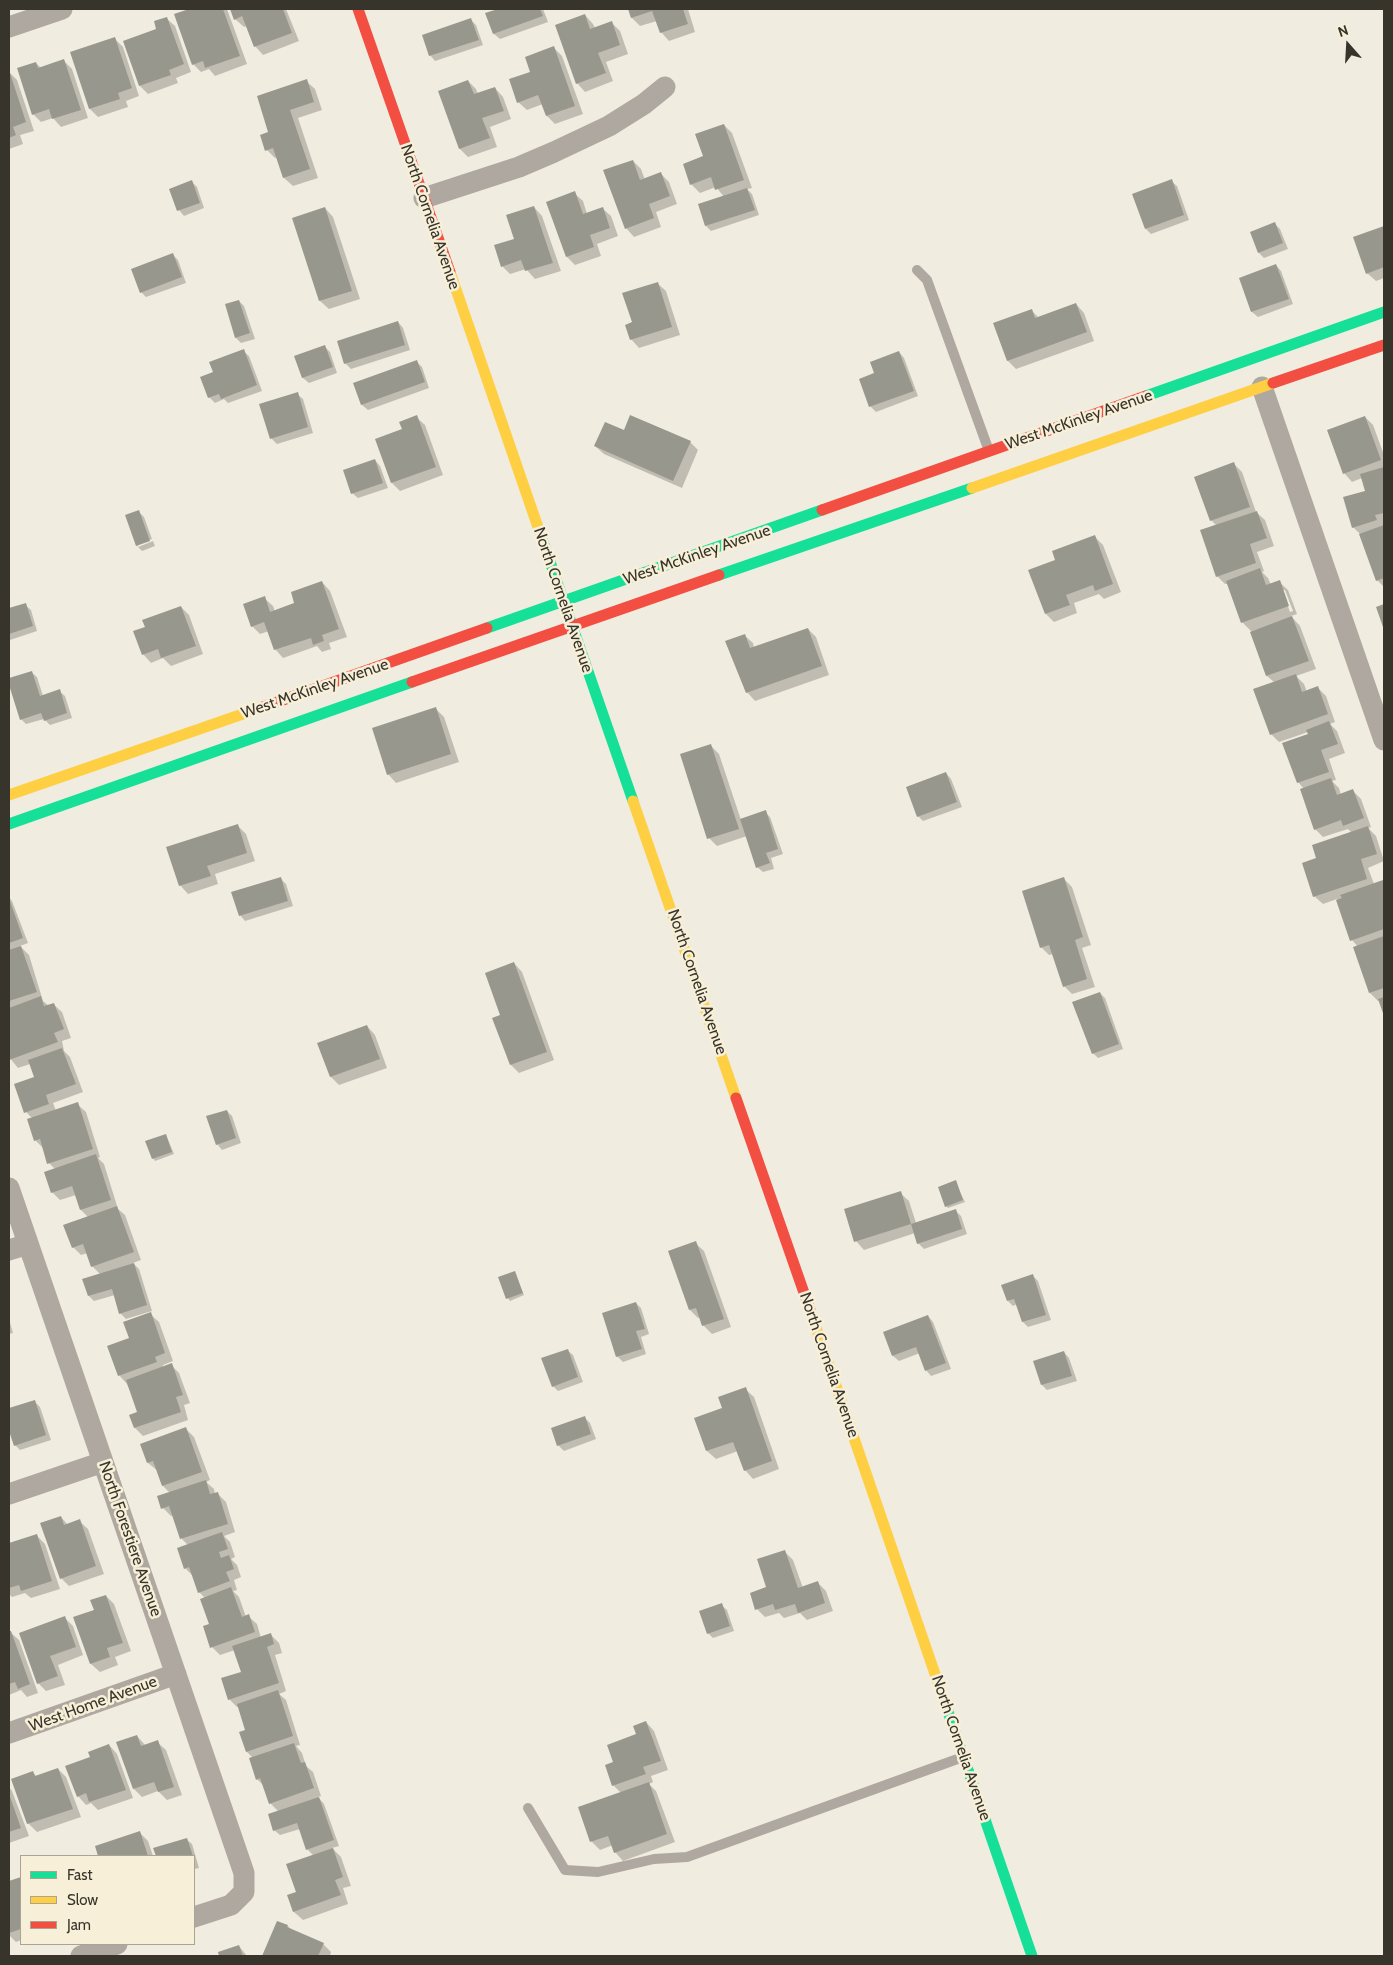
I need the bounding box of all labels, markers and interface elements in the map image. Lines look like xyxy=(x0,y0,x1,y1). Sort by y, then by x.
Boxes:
north arrow xyxy=(1323,20,1373,70)
text: N xyxy=(1336,21,1351,41)
street label: North Cornelia Avenue xyxy=(396,142,464,292)
street label: West McKinley Avenue xyxy=(1003,386,1155,454)
street label: West McKinley Avenue xyxy=(621,521,773,589)
street label: North Cornelia Avenue xyxy=(529,525,597,675)
street label: West McKinley Avenue xyxy=(239,655,391,723)
street label: North Cornelia Avenue xyxy=(663,907,731,1057)
street label: North Cornelia Avenue xyxy=(795,1290,863,1440)
street label: North Forestiere Avenue xyxy=(94,1459,166,1619)
street label: West Home Avenue xyxy=(26,1672,160,1736)
street label: North Cornelia Avenue xyxy=(927,1673,995,1823)
legend xyxy=(20,1855,195,1945)
text: Fast xyxy=(67,1866,92,1884)
text: Slow xyxy=(67,1891,98,1909)
text: Jam xyxy=(67,1916,91,1934)

